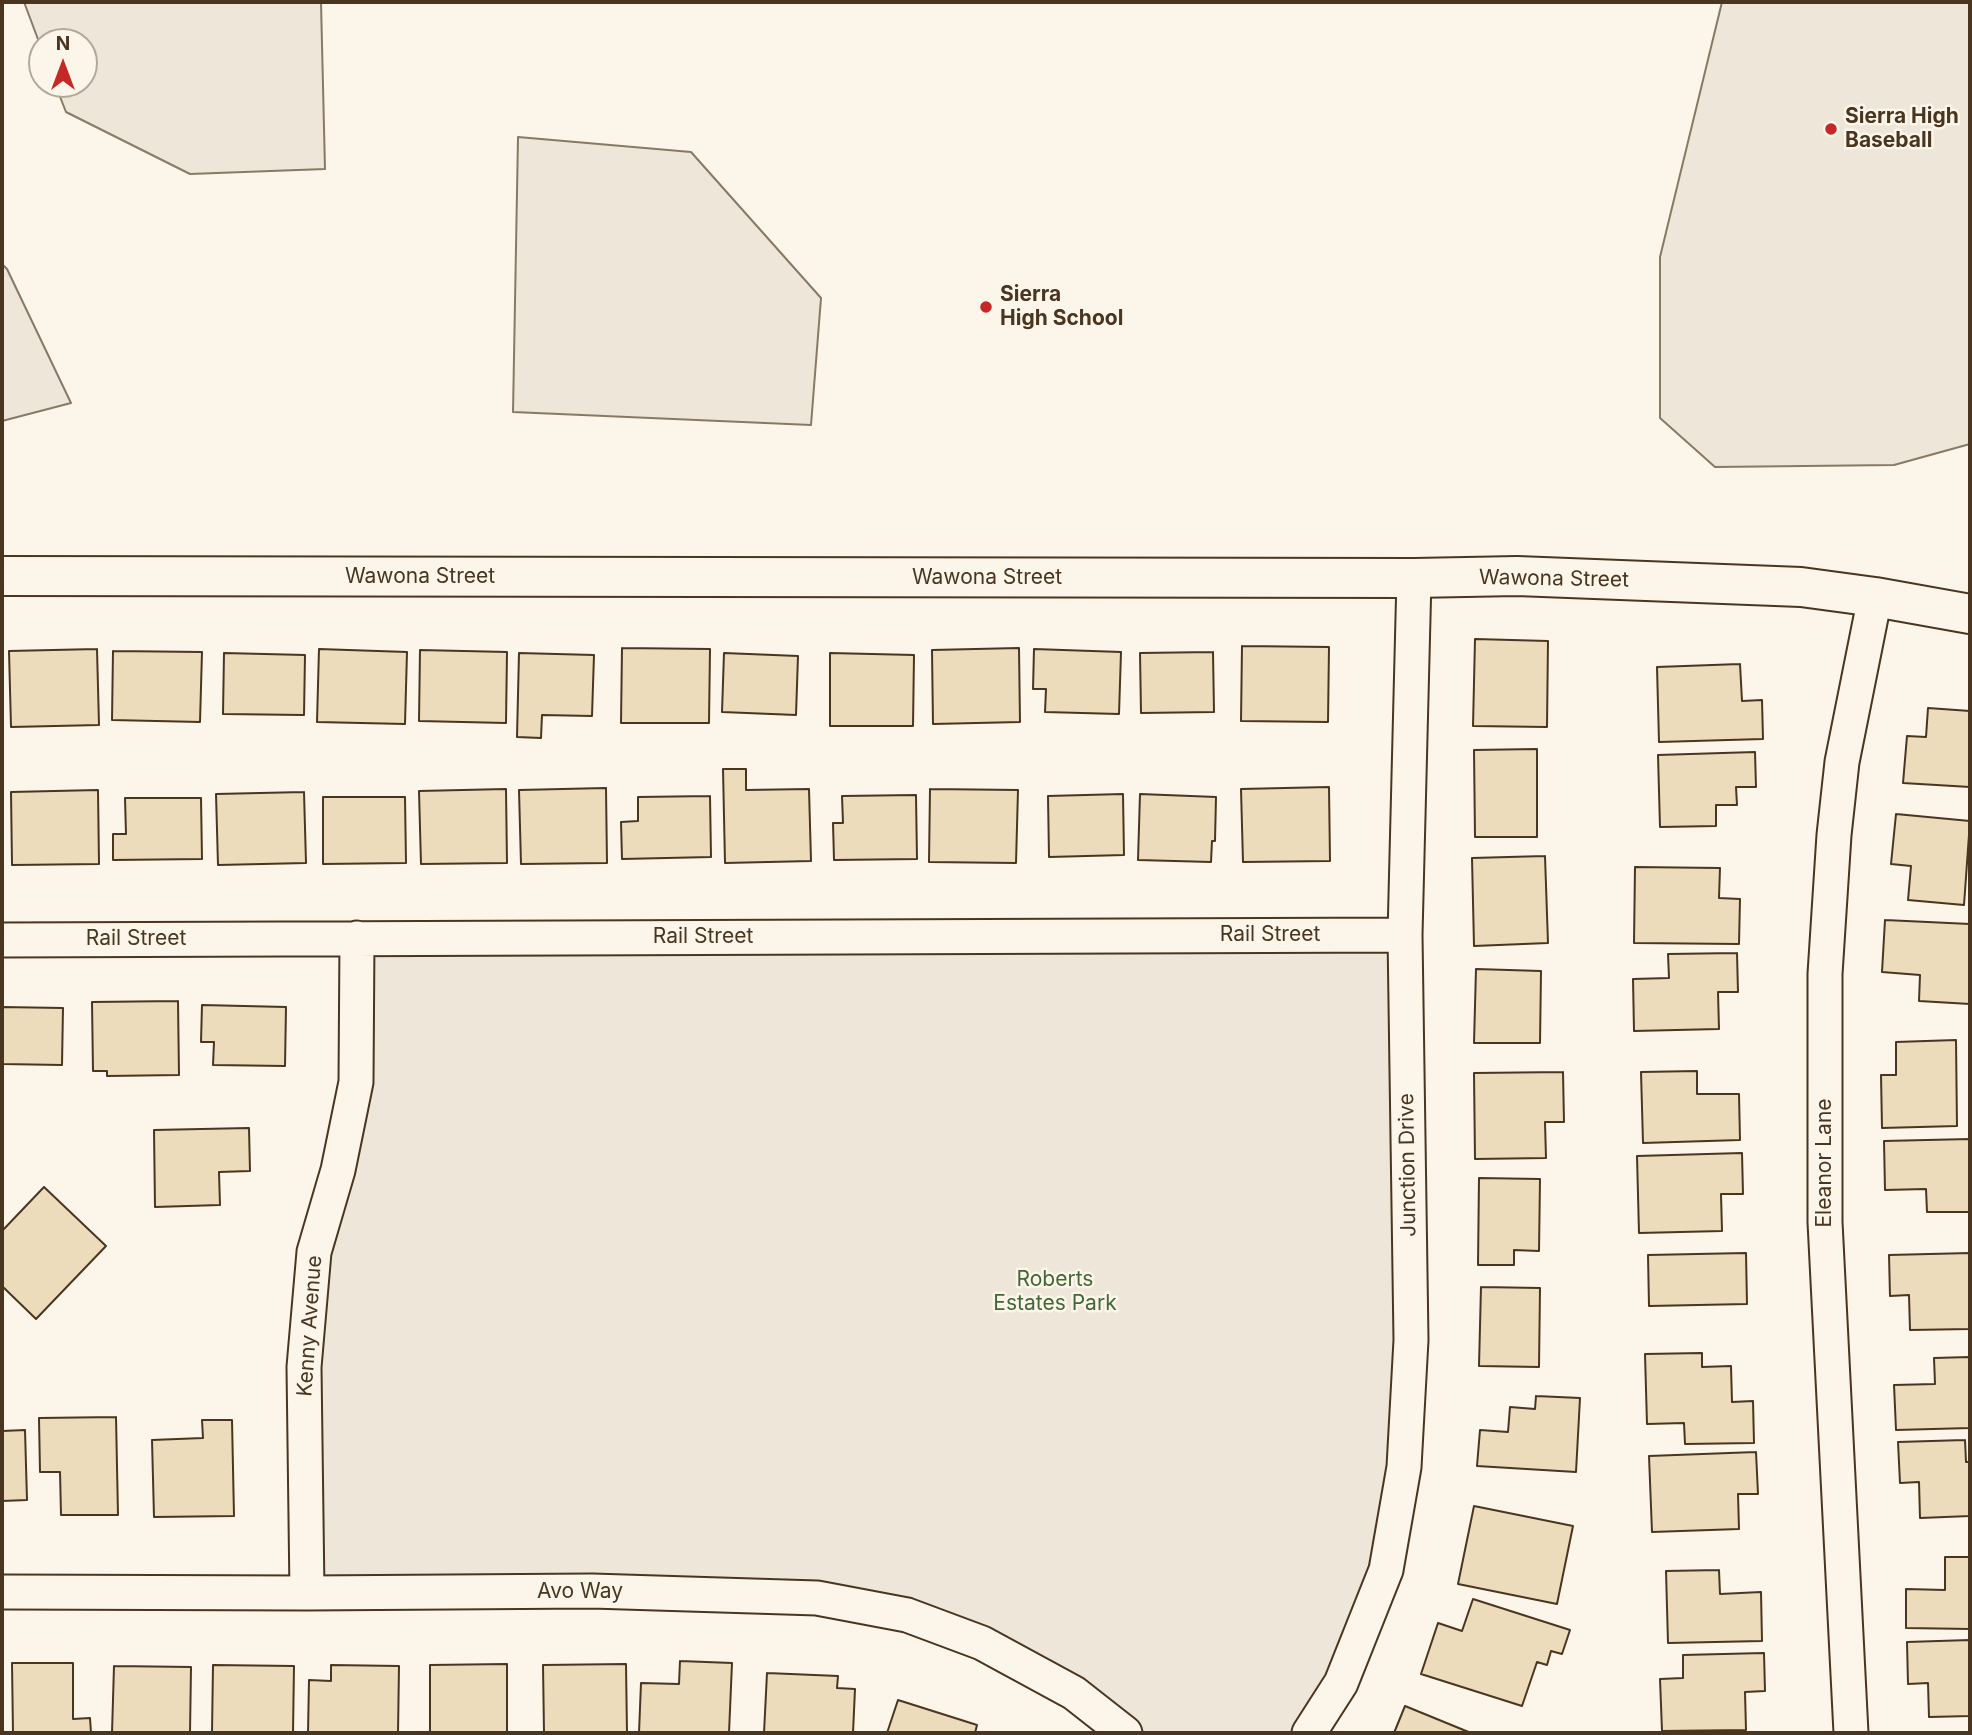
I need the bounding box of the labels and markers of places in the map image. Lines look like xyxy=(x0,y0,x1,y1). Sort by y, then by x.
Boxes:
place label: Sierra High Baseball xyxy=(1845,104,1959,154)
marker: Sierra High Baseball xyxy=(1823,121,1839,137)
place label: Sierra High School xyxy=(1000,282,1123,332)
marker: Sierra High School xyxy=(978,299,994,315)

